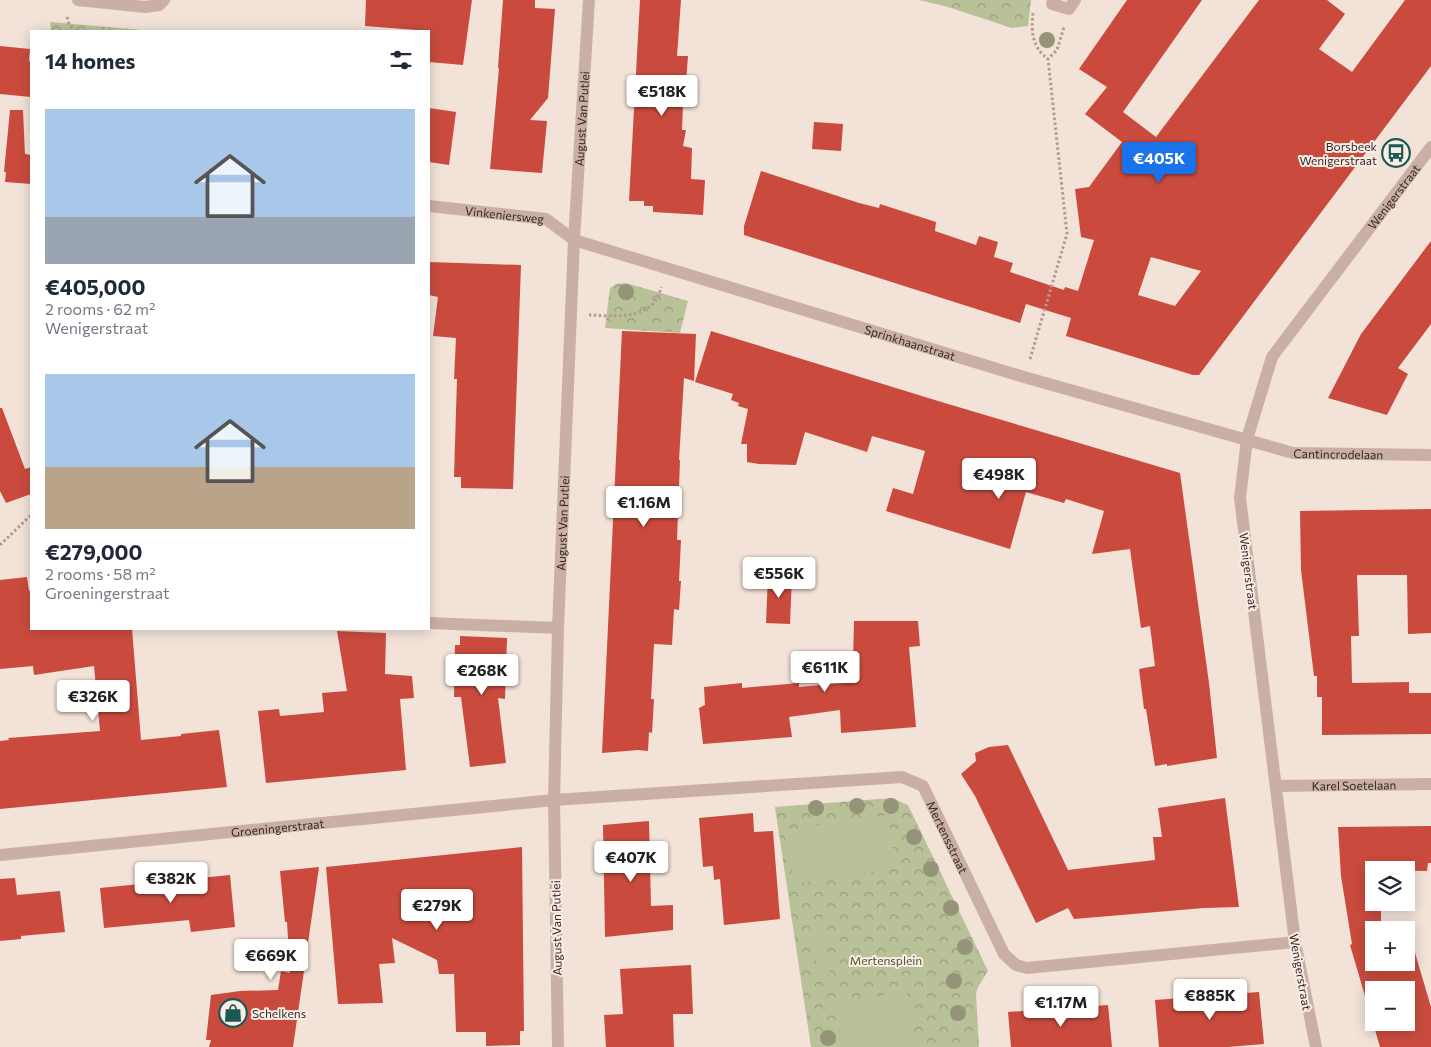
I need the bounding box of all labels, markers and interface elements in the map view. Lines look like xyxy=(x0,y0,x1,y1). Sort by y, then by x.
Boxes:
icon: filters xyxy=(387,46,415,74)
text: 14 homes xyxy=(45,48,135,73)
street label: August Van Putlei xyxy=(572,71,592,167)
pin: €518K xyxy=(627,74,697,117)
text: €518K xyxy=(638,81,686,100)
bus stop icon: Borsbeek Wenigerstraat xyxy=(1381,138,1411,168)
place label: Borsbeek Wenigerstraat xyxy=(1300,139,1377,167)
icon: home xyxy=(185,141,275,231)
pin: €405K xyxy=(1124,142,1194,184)
text: €405K xyxy=(1133,148,1185,167)
street label: Wenigerstraat xyxy=(1365,161,1423,232)
street label: Vinkeniersweg xyxy=(464,203,545,226)
text: €405,000 xyxy=(45,274,145,299)
text: 2 rooms · 62 m² xyxy=(45,299,155,318)
text: Wenigerstraat xyxy=(45,318,148,337)
street label: Sprinkhaanstraat xyxy=(863,322,957,363)
icon: home xyxy=(185,406,275,496)
street label: Cantincrodelaan xyxy=(1293,446,1383,461)
pin: €498K xyxy=(964,458,1034,500)
text: €498K xyxy=(973,464,1025,483)
street label: August Van Putlei xyxy=(553,475,571,571)
pin: €1.16M xyxy=(603,486,685,528)
text: €1.16M xyxy=(617,492,671,511)
street label: Wenigerstraat xyxy=(1237,532,1261,610)
text: €279,000 xyxy=(45,539,143,564)
pin: €556K xyxy=(744,556,814,599)
text: €556K xyxy=(754,563,804,582)
text: 2 rooms · 58 m² xyxy=(45,564,156,583)
text: Groeningerstraat xyxy=(45,583,170,602)
pin: €611K xyxy=(790,650,860,693)
pin: €268K xyxy=(447,654,517,696)
text: €611K xyxy=(802,657,848,676)
text: €268K xyxy=(456,660,508,679)
pin: €326K xyxy=(58,680,128,722)
text: €326K xyxy=(68,686,118,705)
street label: Karel Soetelaan xyxy=(1311,777,1396,793)
street label: Mertensstraat xyxy=(924,799,971,876)
street label: Groeningerstraat xyxy=(230,816,325,839)
pin: €407K xyxy=(596,840,666,883)
text: €407K xyxy=(605,847,657,866)
map controls xyxy=(1365,861,1415,1031)
button: layers xyxy=(1365,861,1415,911)
pin: €382K xyxy=(136,862,206,904)
text: €382K xyxy=(146,868,196,887)
street label: August Van Putlei xyxy=(548,880,564,976)
pin: €279K xyxy=(402,888,472,931)
text: €279K xyxy=(412,895,462,914)
button: + xyxy=(1365,921,1415,971)
street label: Wenigerstraat xyxy=(1287,933,1315,1011)
pin: €669K xyxy=(236,938,306,981)
text: €669K xyxy=(245,945,297,964)
park label: Mertensplein xyxy=(850,953,922,967)
pin: €885K xyxy=(1175,978,1245,1021)
button: − xyxy=(1365,981,1415,1031)
text: €885K xyxy=(1184,985,1236,1004)
pin: €1.17M xyxy=(1020,986,1102,1028)
text: €1.17M xyxy=(1034,992,1088,1011)
shop icon: Schelkens xyxy=(218,998,248,1028)
place label: Schelkens xyxy=(252,1006,306,1020)

